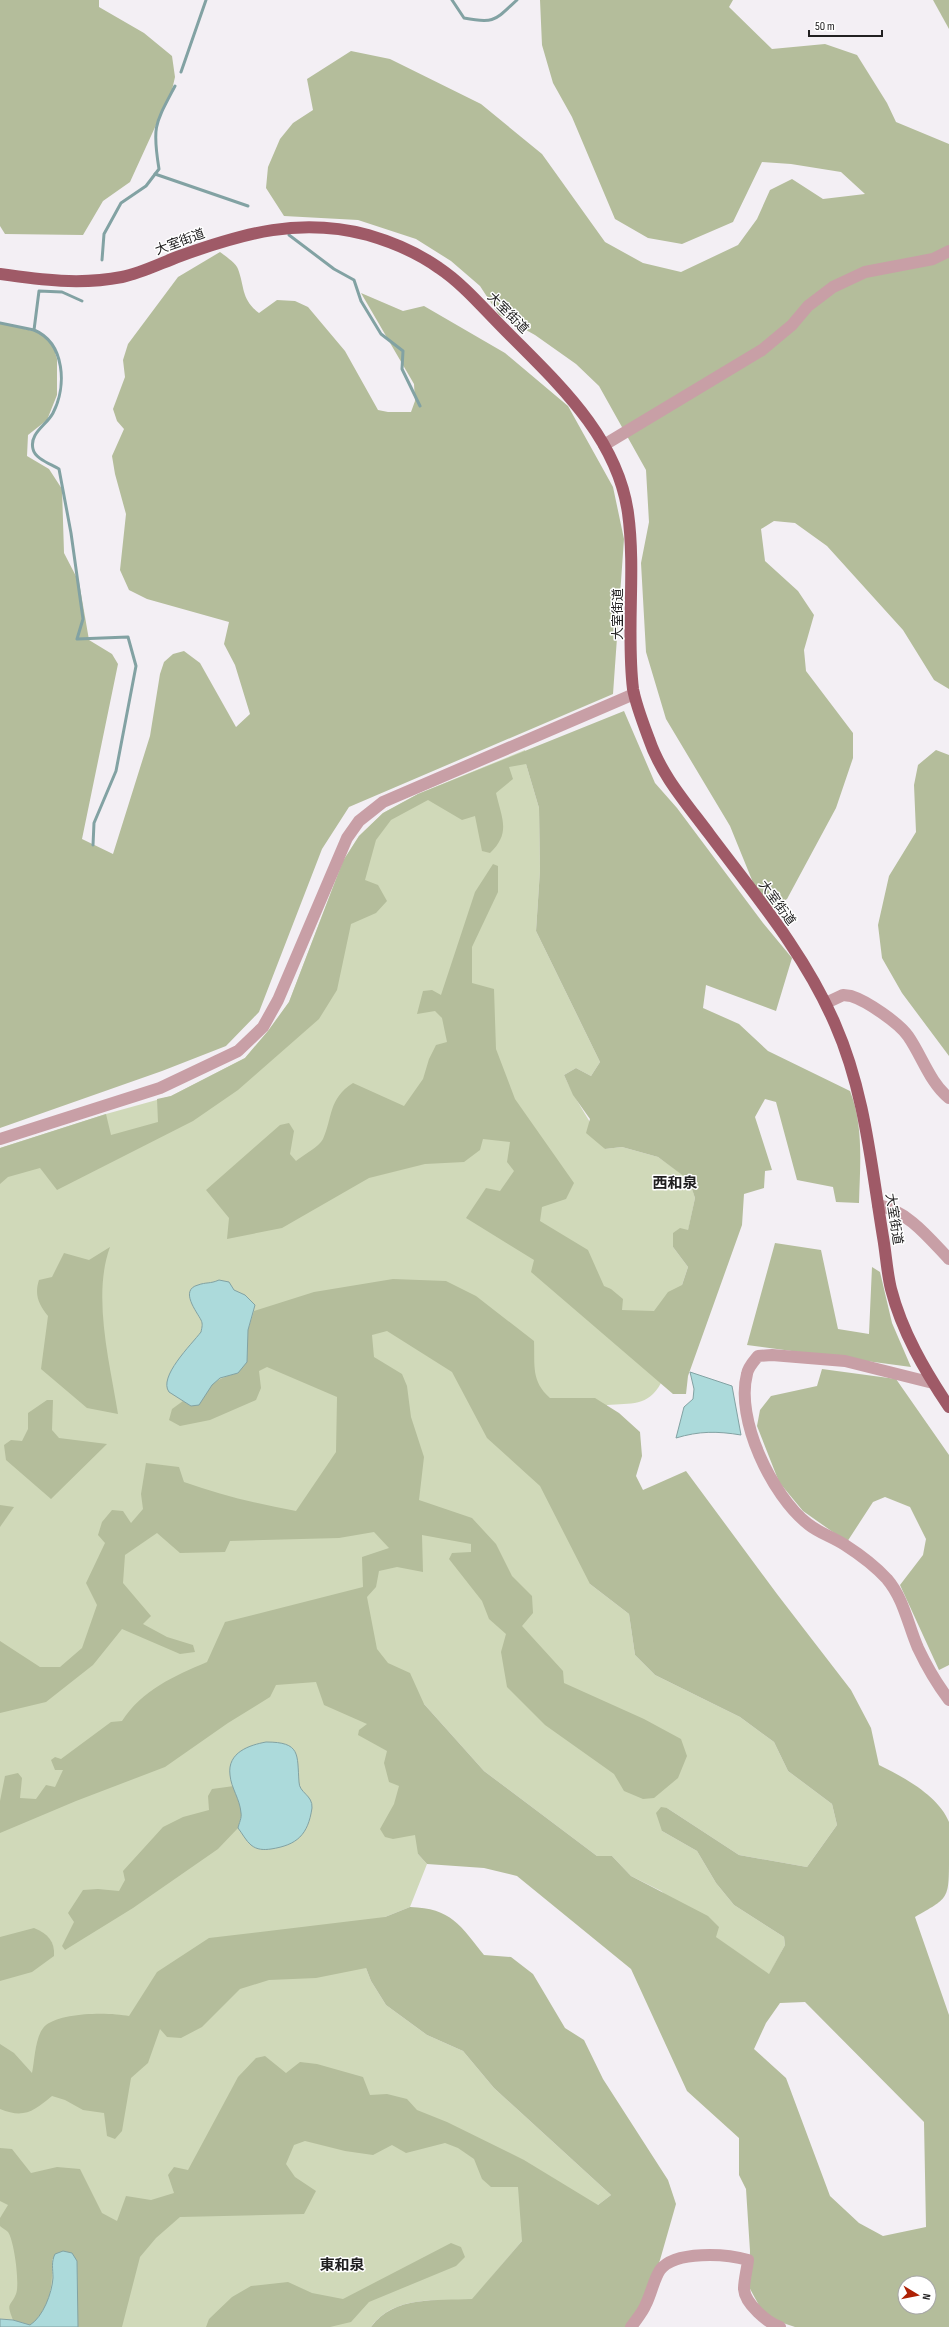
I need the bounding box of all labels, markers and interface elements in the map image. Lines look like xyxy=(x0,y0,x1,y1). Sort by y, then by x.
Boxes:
scale bar xyxy=(809,12,882,38)
text: 50 m xyxy=(815,19,835,34)
street label: 大室街道 xyxy=(153,226,207,258)
street label: 大室街道 xyxy=(484,289,532,337)
street label: 大室街道 xyxy=(610,588,626,640)
street label: 大室街道 xyxy=(755,877,799,929)
district label: 西和泉 xyxy=(652,1174,698,1193)
street label: 大室街道 xyxy=(882,1192,906,1246)
district label: 東和泉 xyxy=(319,2256,365,2275)
north arrow xyxy=(897,2275,937,2315)
text: N xyxy=(919,2293,933,2301)

